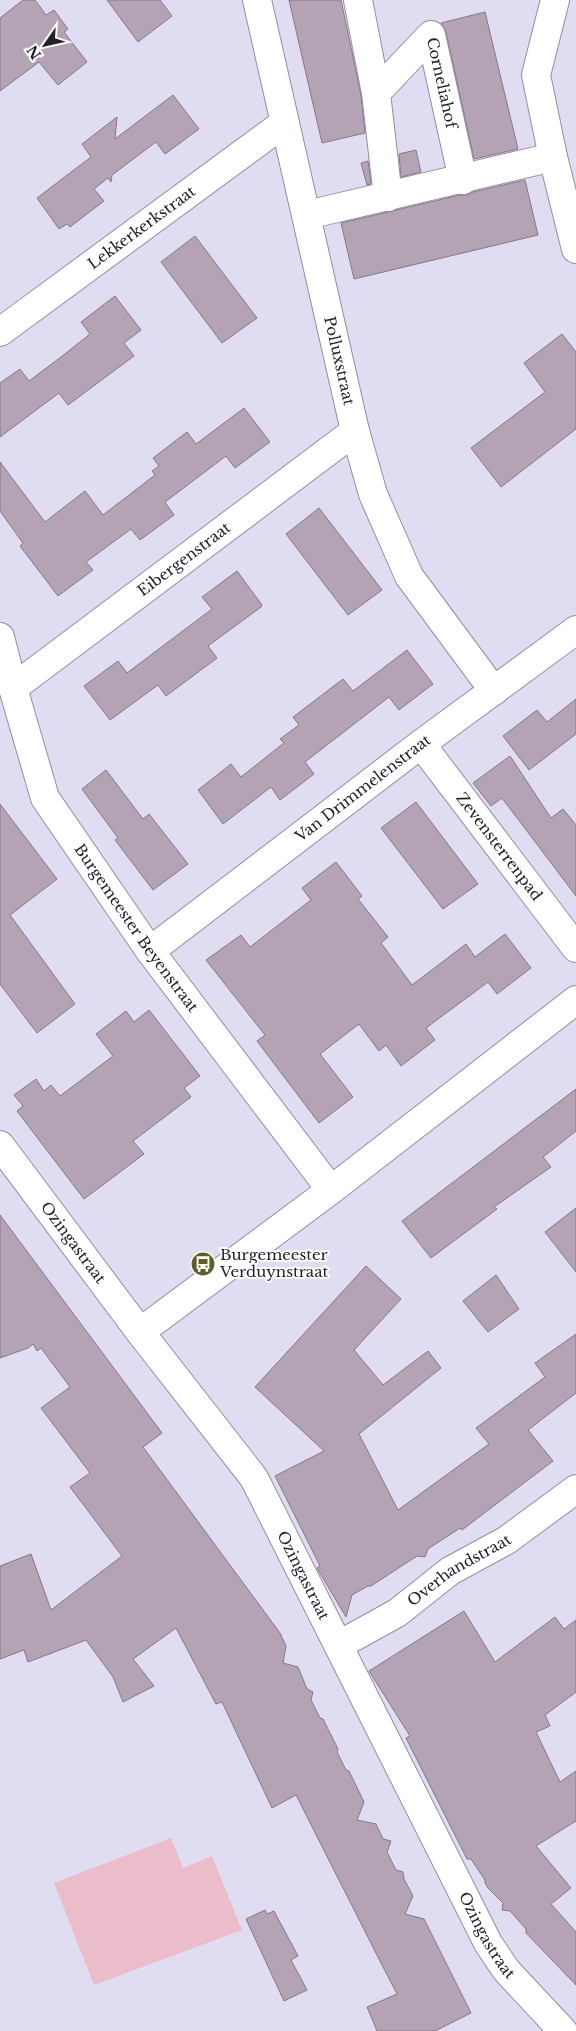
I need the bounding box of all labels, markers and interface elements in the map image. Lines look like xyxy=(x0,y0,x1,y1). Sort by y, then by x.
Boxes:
north arrow xyxy=(20,20,70,70)
street label: Corneliahof xyxy=(423,36,462,132)
text: N xyxy=(23,42,45,63)
street label: Lekkerkerkstraat xyxy=(84,181,199,273)
street label: Polluxstraat xyxy=(320,314,359,407)
street label: Eibergenstraat xyxy=(134,518,234,600)
street label: Van Drimmelenstraat xyxy=(290,730,434,846)
street label: Zevensterrenpad xyxy=(452,789,547,904)
street label: Burgemeester Beyenstraat xyxy=(70,840,203,1016)
street label: Ozingastraat xyxy=(37,1198,110,1287)
place label: Burgemeester Verduynstraat xyxy=(219,1245,329,1281)
bus stop icon: Burgemeester Verduynstraat xyxy=(190,1251,216,1277)
street label: Ozingastraat xyxy=(273,1528,334,1623)
street label: Overhandstraat xyxy=(403,1530,515,1610)
street label: Ozingastraat xyxy=(455,1889,519,1983)

